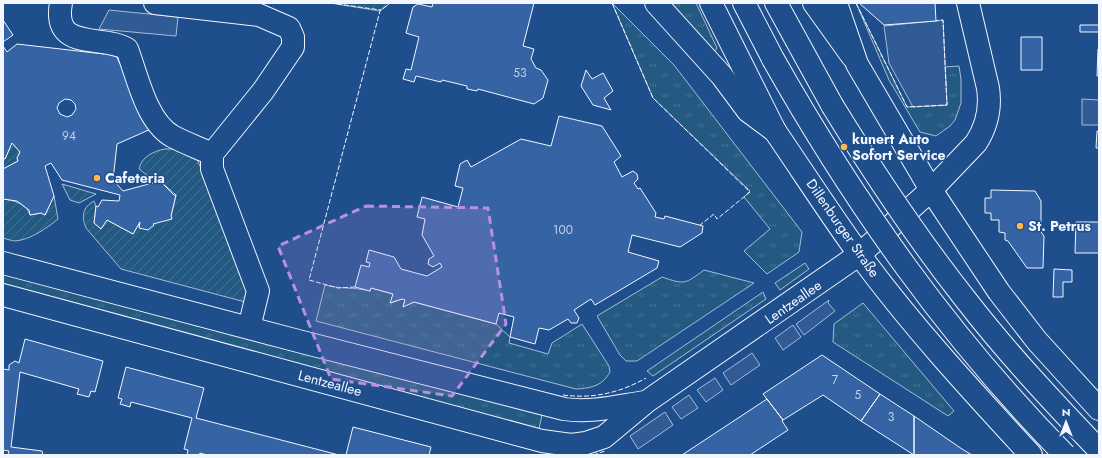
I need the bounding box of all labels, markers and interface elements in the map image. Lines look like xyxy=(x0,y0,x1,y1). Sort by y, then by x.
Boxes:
house number: 53 xyxy=(513,64,527,82)
house number: 94 xyxy=(62,127,76,145)
place label: kunert Auto Sofort Service xyxy=(852,129,946,165)
marker: kunert Auto Sofort Service xyxy=(839,142,849,152)
place label: Cafeteria xyxy=(105,168,165,188)
marker: Cafeteria xyxy=(92,173,102,183)
street label: Dillenburger Straße xyxy=(802,175,884,281)
place label: St. Petrus xyxy=(1028,216,1091,236)
house number: 100 xyxy=(553,221,573,239)
marker: St. Petrus xyxy=(1015,221,1025,231)
street label: Lentzeallee xyxy=(761,275,825,329)
street label: Lentzeallee xyxy=(296,365,364,401)
house number: 7 xyxy=(832,371,839,389)
house number: 5 xyxy=(855,386,862,404)
north arrow xyxy=(1046,402,1086,442)
text: N xyxy=(1062,404,1070,420)
house number: 3 xyxy=(888,408,895,426)

